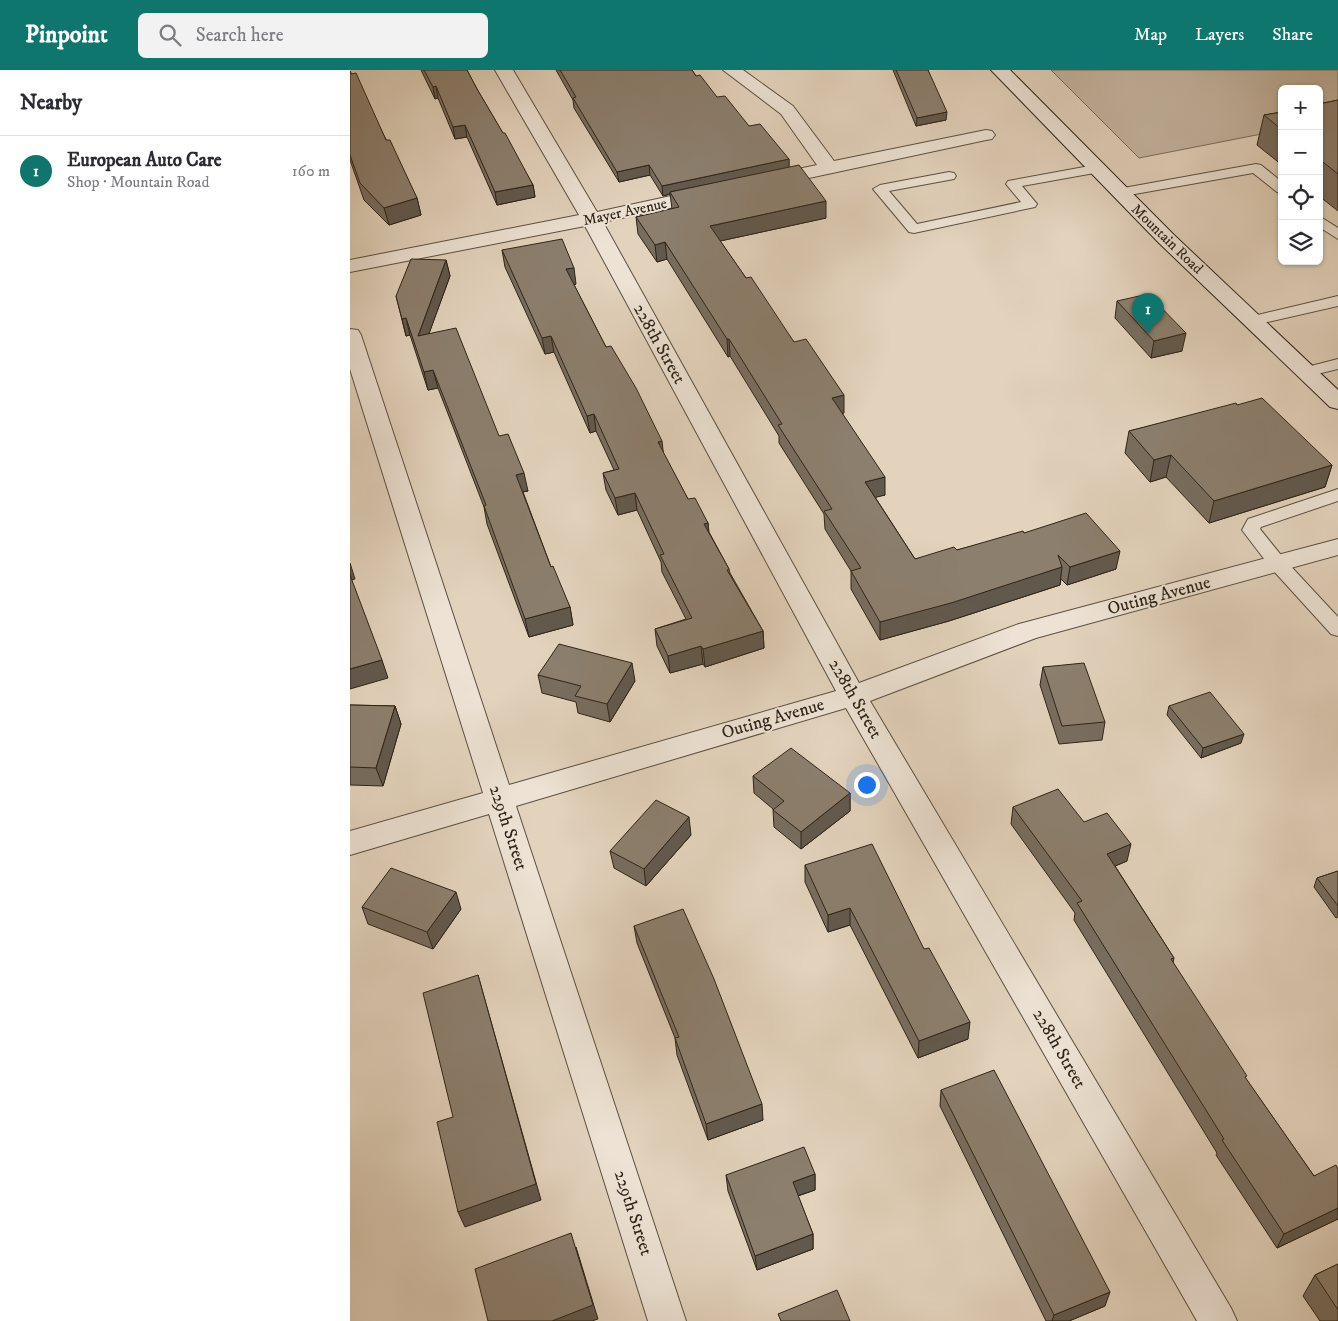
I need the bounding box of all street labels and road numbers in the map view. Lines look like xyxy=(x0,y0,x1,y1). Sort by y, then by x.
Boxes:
street label: Mayer Avenue xyxy=(581,194,669,230)
street label: Mountain Road xyxy=(1127,200,1207,278)
street label: 228th Street xyxy=(628,300,690,388)
street label: Outing Avenue xyxy=(1105,572,1213,620)
street label: 228th Street xyxy=(823,655,887,743)
street label: Outing Avenue xyxy=(719,694,827,744)
street label: 229th Street xyxy=(484,783,532,874)
street label: 228th Street xyxy=(1027,1005,1091,1093)
street label: 229th Street xyxy=(609,1168,657,1259)

